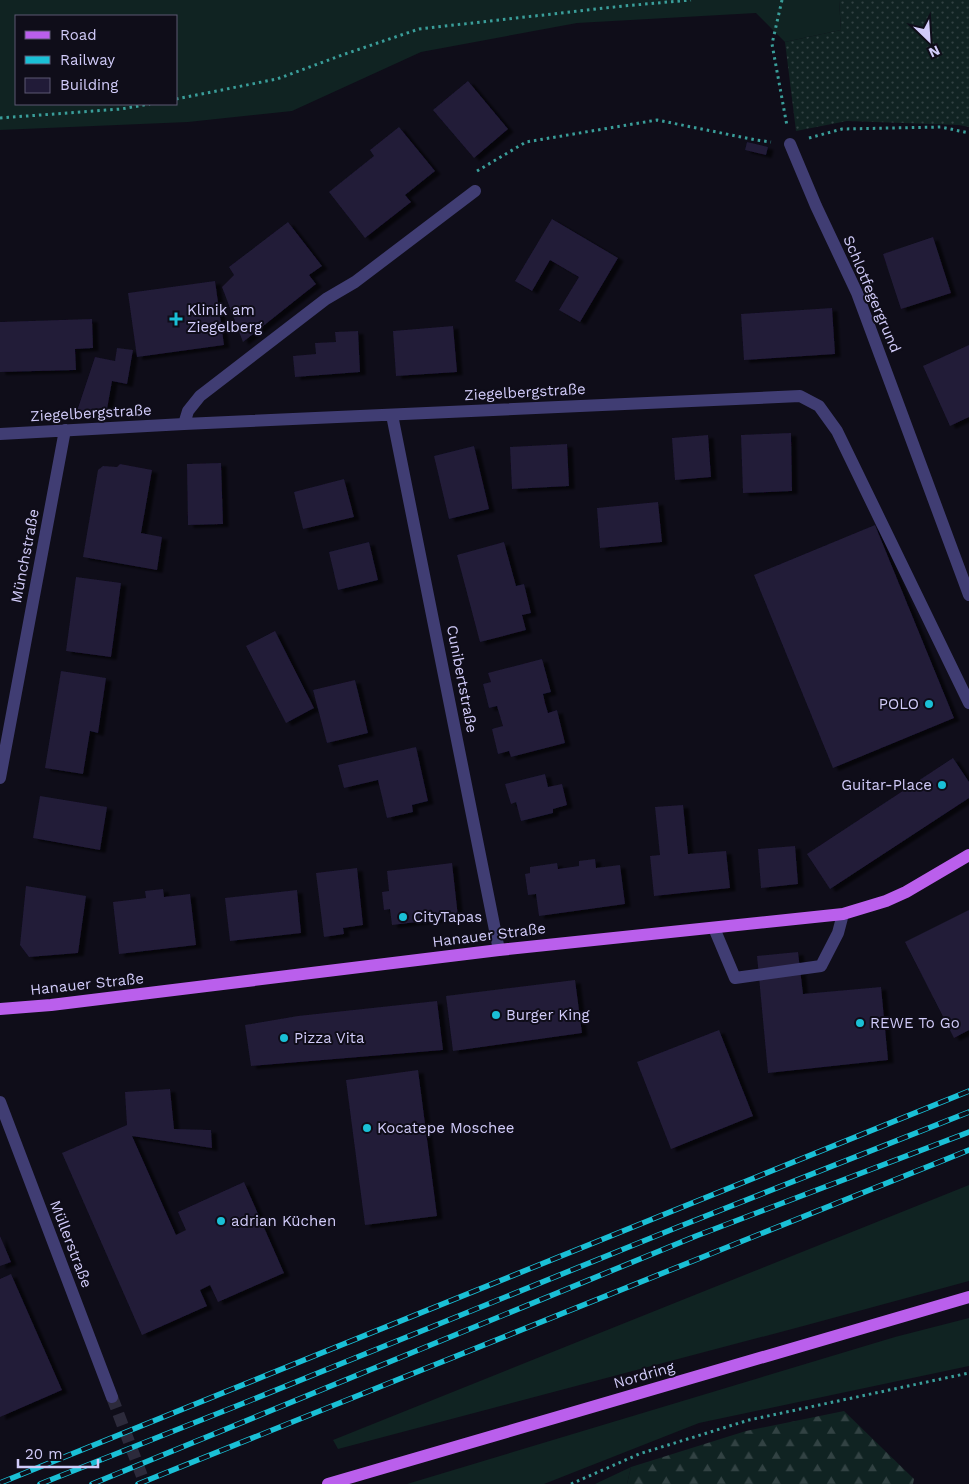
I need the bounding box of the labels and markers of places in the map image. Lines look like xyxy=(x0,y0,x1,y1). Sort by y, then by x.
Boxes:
place label: Klinik am Ziegelberg xyxy=(187,301,262,336)
marker: Klinik am Ziegelberg xyxy=(169,312,183,326)
place label: POLO xyxy=(879,695,919,713)
marker: POLO xyxy=(923,698,935,710)
place label: Guitar-Place xyxy=(841,776,932,794)
marker: Guitar-Place xyxy=(936,779,948,791)
place label: CityTapas xyxy=(413,908,482,926)
marker: CityTapas xyxy=(397,911,409,923)
place label: Burger King xyxy=(506,1006,589,1024)
marker: Burger King xyxy=(490,1009,502,1021)
place label: REWE To Go xyxy=(870,1014,960,1032)
marker: REWE To Go xyxy=(854,1017,866,1029)
place label: Pizza Vita xyxy=(294,1029,365,1047)
marker: Pizza Vita xyxy=(278,1032,290,1044)
place label: Kocatepe Moschee xyxy=(377,1119,515,1137)
marker: Kocatepe Moschee xyxy=(361,1122,373,1134)
place label: adrian Küchen xyxy=(231,1212,336,1230)
marker: adrian Küchen xyxy=(215,1215,227,1227)

